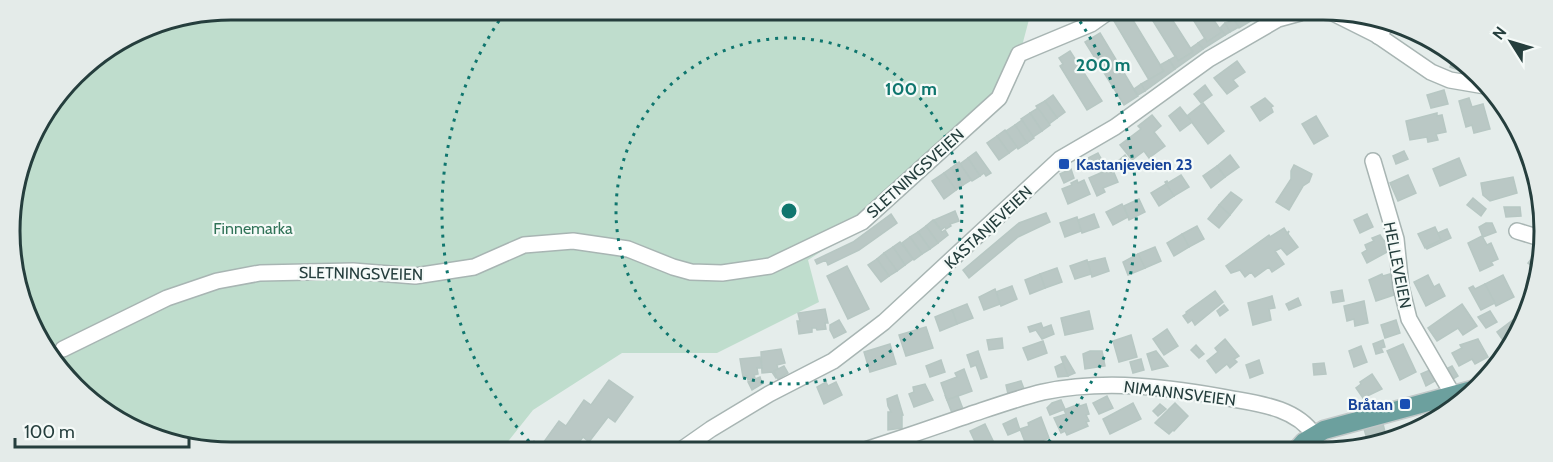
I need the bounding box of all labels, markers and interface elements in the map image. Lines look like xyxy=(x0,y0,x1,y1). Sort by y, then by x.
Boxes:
north arrow xyxy=(1481,12,1541,72)
text: N xyxy=(1488,23,1510,44)
text: 200 m xyxy=(1076,54,1130,76)
text: 100 m xyxy=(885,78,937,100)
street label: SLETNINGSVEIEN xyxy=(863,125,968,222)
place label: Kastanjeveien 23 xyxy=(1076,155,1193,174)
marker: Kastanjeveien 23 xyxy=(1057,157,1071,171)
street label: KASTANJEVEIEN xyxy=(941,182,1036,273)
centre of rings xyxy=(779,201,799,221)
park label: Finnemarka xyxy=(213,219,293,238)
street label: HELLEVEIEN xyxy=(1380,220,1415,310)
street label: SLETNINGSVEIEN xyxy=(299,263,423,284)
street label: NIMANNSVEIEN xyxy=(1123,377,1237,410)
place label: Bråtan xyxy=(1348,395,1393,414)
marker: Bråtan xyxy=(1398,397,1412,411)
scale bar xyxy=(15,411,189,449)
text: 100 m xyxy=(24,421,75,443)

